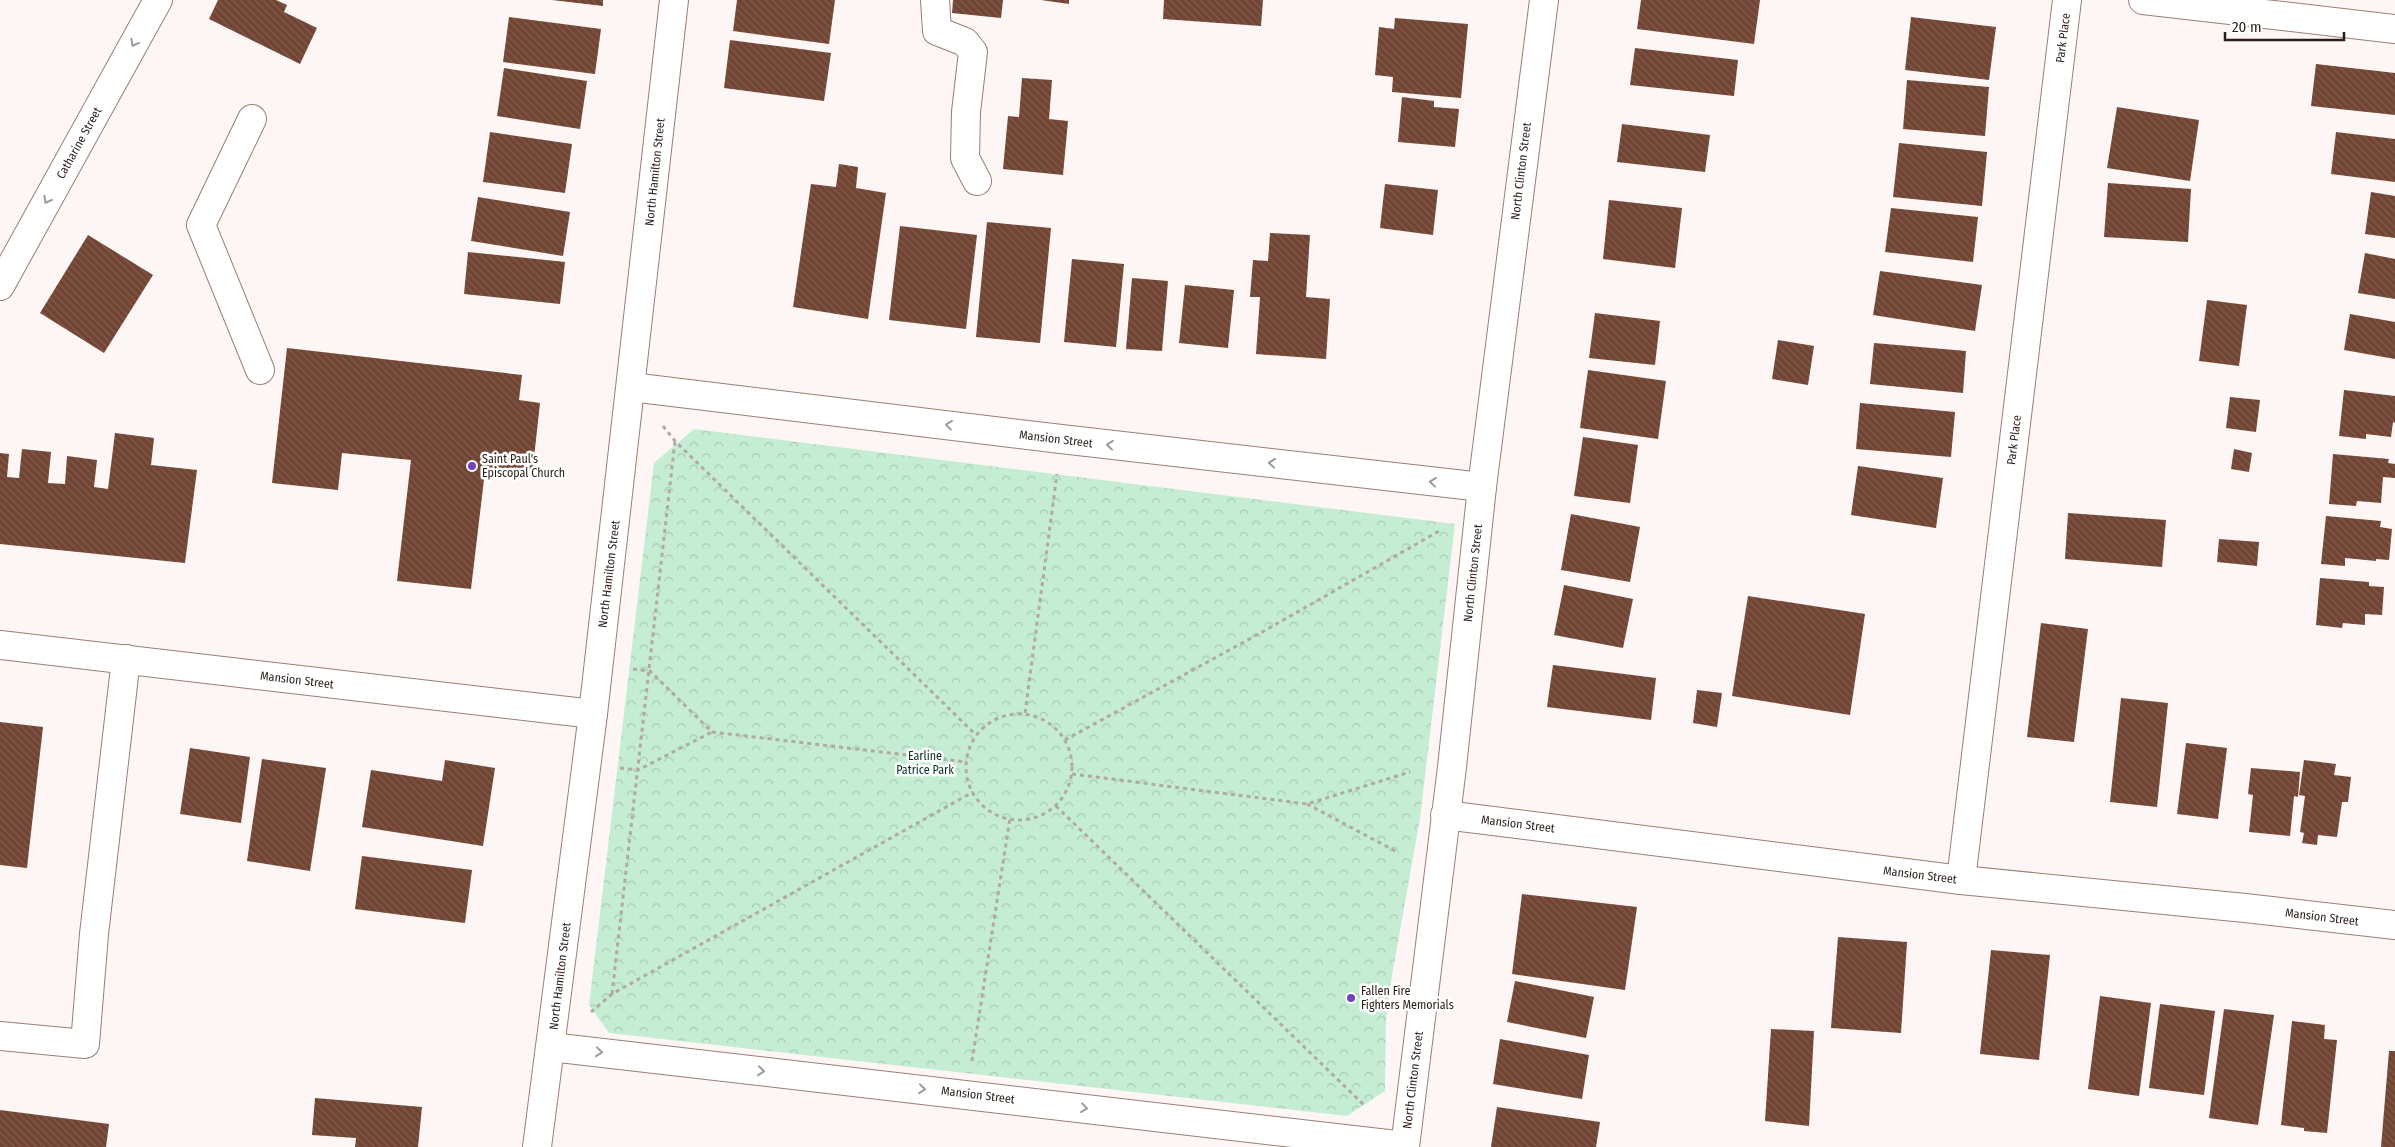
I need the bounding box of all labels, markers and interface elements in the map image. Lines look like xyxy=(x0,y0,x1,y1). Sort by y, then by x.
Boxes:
scale bar xyxy=(2225,10,2344,42)
street label: Park Place xyxy=(2053,12,2073,64)
text: 20 m xyxy=(2232,18,2262,36)
one-way arrow xyxy=(130,37,140,46)
street label: Catharine Street xyxy=(54,105,104,181)
street label: North Hamilton Street xyxy=(642,117,668,227)
street label: North Clinton Street xyxy=(1508,121,1534,221)
one-way arrow xyxy=(43,195,53,204)
street label: Park Place xyxy=(2004,414,2024,466)
one-way arrow xyxy=(945,421,953,431)
street label: Mansion Street xyxy=(1018,428,1094,450)
one-way arrow xyxy=(1106,440,1114,451)
place label: Saint Paul's Episcopal Church xyxy=(482,452,565,480)
one-way arrow xyxy=(1268,458,1276,469)
marker: Saint Paul's Episcopal Church xyxy=(466,460,478,472)
one-way arrow xyxy=(1429,477,1437,488)
street label: North Hamilton Street xyxy=(595,519,623,629)
street label: North Clinton Street xyxy=(1461,523,1485,622)
street label: Mansion Street xyxy=(259,669,335,691)
park label: Earline Patrice Park xyxy=(896,749,954,777)
street label: Mansion Street xyxy=(1480,813,1556,835)
street label: Mansion Street xyxy=(1882,864,1958,886)
street label: Mansion Street xyxy=(2284,906,2360,928)
street label: North Hamilton Street xyxy=(546,921,574,1031)
place label: Fallen Fire Fighters Memorials xyxy=(1361,984,1454,1012)
marker: Fallen Fire Fighters Memorials xyxy=(1345,992,1357,1004)
street label: North Clinton Street xyxy=(1400,1030,1426,1130)
one-way arrow xyxy=(596,1046,604,1057)
one-way arrow xyxy=(757,1065,765,1076)
one-way arrow xyxy=(919,1083,927,1094)
street label: Mansion Street xyxy=(940,1084,1016,1106)
one-way arrow xyxy=(1080,1102,1088,1113)

